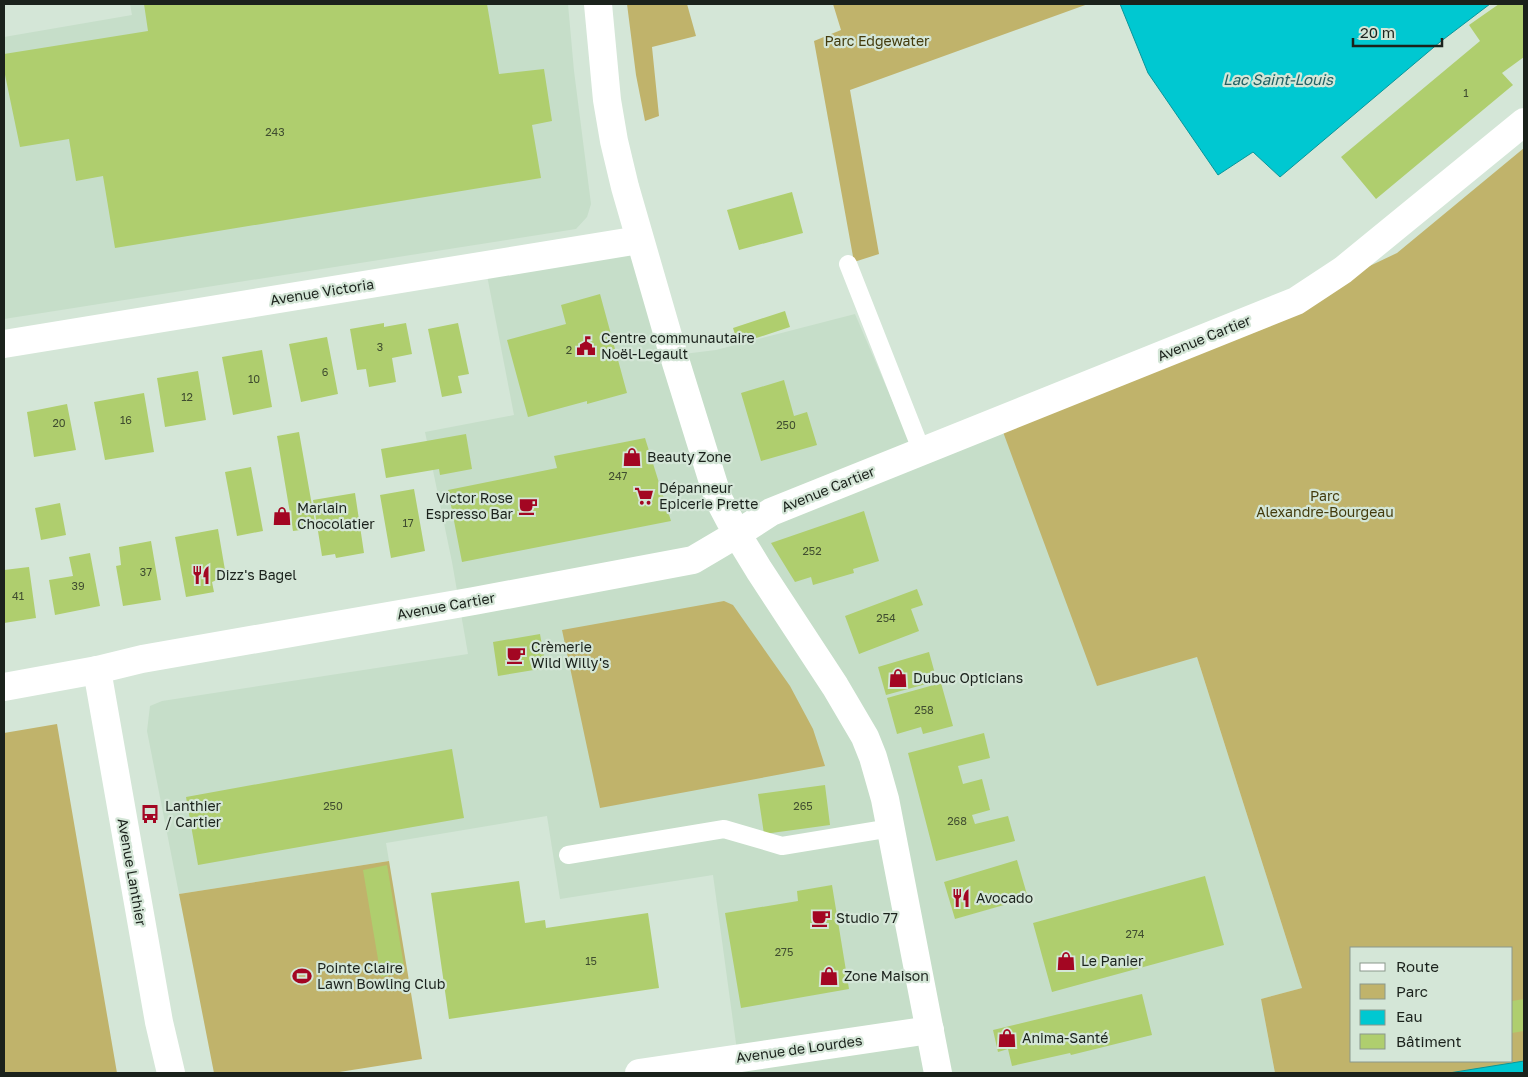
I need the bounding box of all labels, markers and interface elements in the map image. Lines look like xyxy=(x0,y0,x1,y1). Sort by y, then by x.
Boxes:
scale bar xyxy=(1353,15,1442,47)
text: 20 m xyxy=(1360,23,1395,41)
park label: Parc Edgewater xyxy=(825,32,930,49)
water label: Lac Saint-Louis xyxy=(1223,70,1334,88)
house number: 1 xyxy=(1463,86,1469,99)
house number: 243 xyxy=(265,125,285,138)
street label: Avenue Victoria xyxy=(269,275,375,308)
street label: Avenue Cartier xyxy=(1155,311,1253,364)
place label: Centre communautaire Noël-Legault xyxy=(601,329,755,362)
public building icon: Centre communautaire Noël-Legault xyxy=(575,335,597,357)
house number: 3 xyxy=(377,340,383,353)
house number: 2 xyxy=(566,343,572,356)
house number: 6 xyxy=(322,365,329,378)
house number: 10 xyxy=(248,372,260,385)
house number: 12 xyxy=(181,390,193,403)
house number: 16 xyxy=(120,413,132,426)
house number: 20 xyxy=(52,416,66,429)
house number: 250 xyxy=(776,418,796,431)
shop icon: Beauty Zone xyxy=(621,446,643,468)
place label: Beauty Zone xyxy=(647,448,731,465)
street label: Avenue Cartier xyxy=(779,462,877,515)
house number: 247 xyxy=(609,469,628,482)
place label: Dépanneur Epicerie Prette xyxy=(659,479,758,512)
supermarket icon: Dépanneur Epicerie Prette xyxy=(633,485,655,507)
park label: Parc Alexandre-Bourgeau xyxy=(1256,487,1394,520)
place label: Victor Rose Espresso Bar xyxy=(426,489,514,522)
cafe icon: Victor Rose Espresso Bar xyxy=(517,495,539,517)
place label: Marlain Chocolatier xyxy=(297,499,375,532)
shop icon: Marlain Chocolatier xyxy=(271,505,293,527)
house number: 17 xyxy=(402,516,414,529)
house number: 252 xyxy=(802,544,822,557)
restaurant icon: Dizz's Bagel xyxy=(190,564,212,586)
house number: 37 xyxy=(140,565,152,578)
place label: Dizz's Bagel xyxy=(216,566,297,583)
house number: 39 xyxy=(71,579,85,592)
street label: Avenue Cartier xyxy=(396,588,497,622)
house number: 41 xyxy=(12,589,24,602)
house number: 254 xyxy=(876,611,896,624)
place label: Crèmerie Wild Willy's xyxy=(531,638,609,671)
cafe icon: Crèmerie Wild Willy's xyxy=(505,644,527,666)
shop icon: Dubuc Opticians xyxy=(887,667,909,689)
place label: Dubuc Opticians xyxy=(913,669,1023,686)
house number: 258 xyxy=(914,703,934,716)
place label: Lanthier / Cartier xyxy=(165,797,222,830)
house number: 250 xyxy=(323,799,343,812)
house number: 265 xyxy=(793,799,813,812)
bus stop icon: Lanthier / Cartier xyxy=(139,803,161,825)
house number: 268 xyxy=(947,814,967,827)
street label: Avenue Lanthier xyxy=(115,817,150,928)
restaurant icon: Avocado xyxy=(950,887,972,909)
place label: Avocado xyxy=(976,889,1033,906)
cafe icon: Studio 77 xyxy=(810,907,832,929)
place label: Studio 77 xyxy=(836,909,898,926)
house number: 274 xyxy=(1126,927,1145,940)
house number: 275 xyxy=(775,945,793,958)
legend xyxy=(1350,947,1513,1062)
shop icon: Le Panier xyxy=(1055,950,1077,972)
place label: Le Panier xyxy=(1081,952,1144,969)
house number: 15 xyxy=(585,954,597,967)
text: Route xyxy=(1396,957,1439,975)
place label: Pointe Claire Lawn Bowling Club xyxy=(317,959,445,992)
sports icon: Pointe Claire Lawn Bowling Club xyxy=(291,965,313,987)
shop icon: Zone Maison xyxy=(818,965,840,987)
place label: Zone Maison xyxy=(844,967,929,984)
text: Parc xyxy=(1396,982,1428,1000)
text: Eau xyxy=(1396,1007,1423,1025)
shop icon: Anima-Santé xyxy=(996,1027,1018,1049)
place label: Anima-Santé xyxy=(1022,1029,1108,1046)
street label: Avenue de Lourdes xyxy=(735,1031,863,1066)
text: Bâtiment xyxy=(1396,1032,1461,1050)

